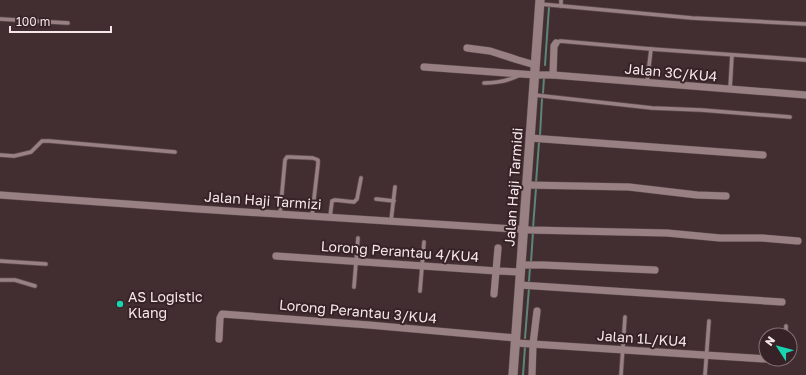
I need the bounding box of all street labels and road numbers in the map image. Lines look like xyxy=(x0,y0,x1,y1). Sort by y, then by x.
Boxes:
street label: Jalan 3C/KU4 xyxy=(624,59,718,85)
street label: Jalan Haji Tarmidi xyxy=(500,127,526,247)
street label: Jalan Haji Tarmizi xyxy=(204,187,322,213)
street label: Lorong Perantau 4/KU4 xyxy=(320,237,480,265)
street label: Lorong Perantau 3/KU4 xyxy=(278,296,438,326)
street label: Jalan 1L/KU4 xyxy=(596,326,688,350)

